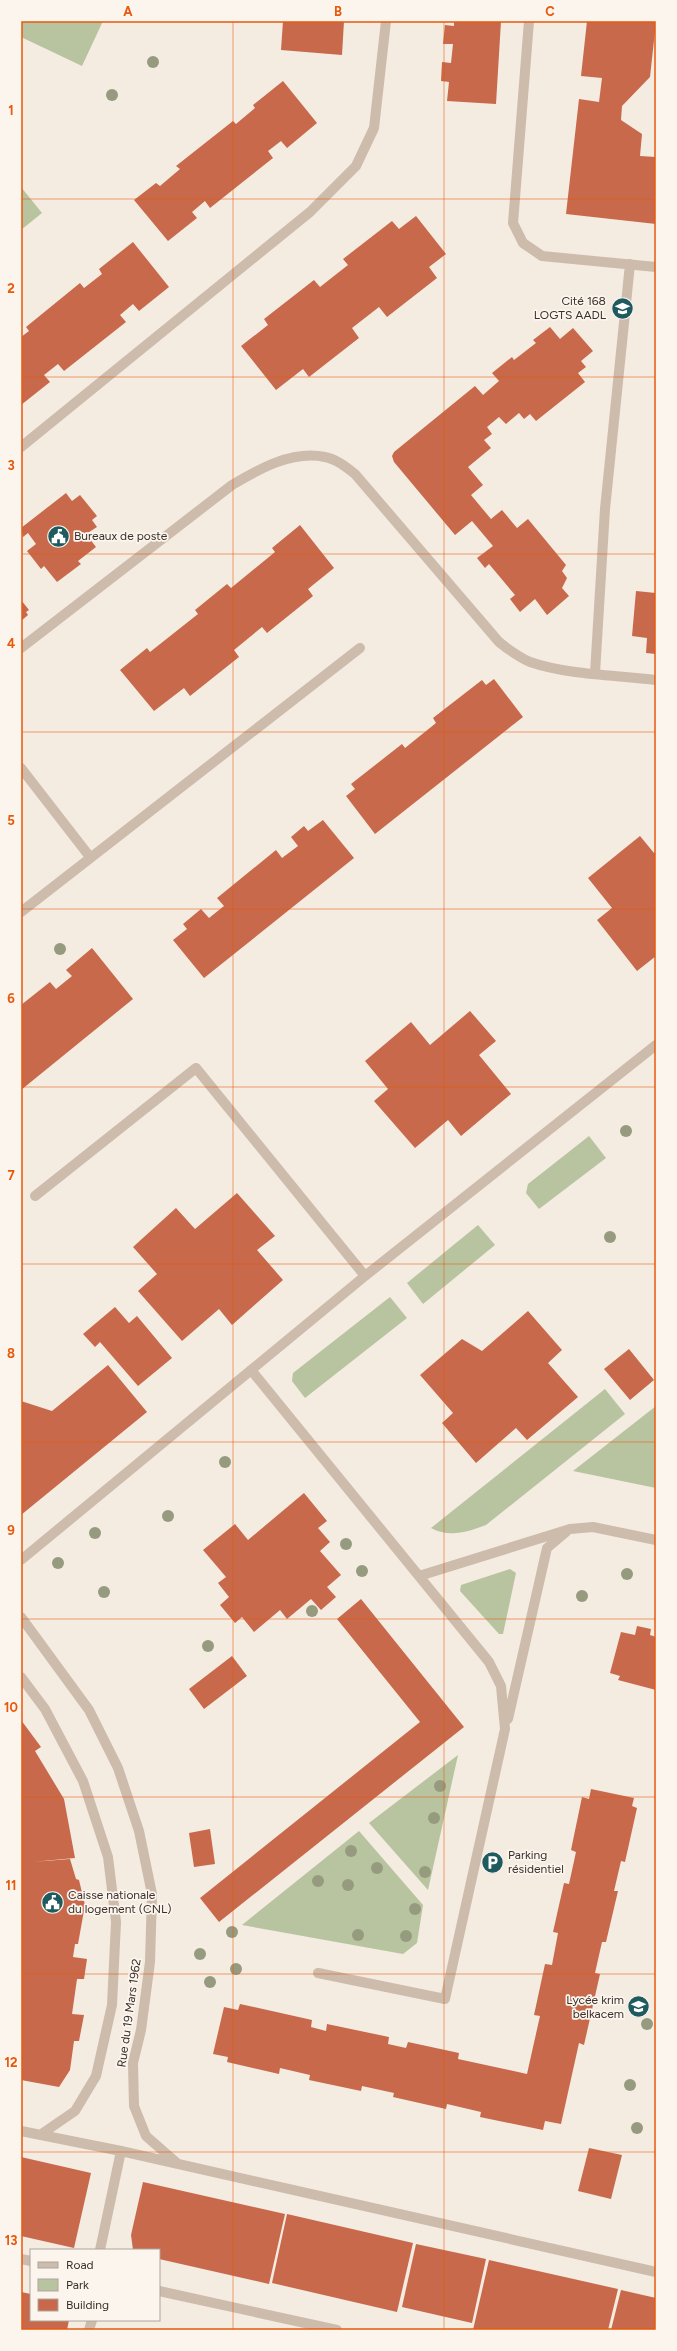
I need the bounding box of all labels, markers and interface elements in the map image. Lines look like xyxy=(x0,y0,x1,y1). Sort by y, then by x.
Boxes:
text: A xyxy=(123,4,133,19)
text: B xyxy=(334,4,342,19)
text: C xyxy=(545,4,555,19)
text: 1 xyxy=(8,103,14,118)
text: 2 xyxy=(7,281,15,296)
place label: Cité 168 LOGTS AADL xyxy=(534,294,607,322)
school or university icon: Cité 168 LOGTS AADL xyxy=(609,295,635,321)
text: 3 xyxy=(7,458,15,473)
public building icon: Bureaux de poste xyxy=(46,523,72,549)
place label: Bureaux de poste xyxy=(74,529,168,543)
text: 4 xyxy=(7,636,15,651)
text: 5 xyxy=(7,813,15,828)
text: 6 xyxy=(7,991,15,1006)
text: 7 xyxy=(7,1168,15,1183)
text: 8 xyxy=(7,1346,15,1361)
text: 9 xyxy=(7,1523,15,1538)
text: 10 xyxy=(4,1700,18,1715)
place label: Parking résidentiel xyxy=(508,1848,564,1876)
parking icon: Parking résidentiel xyxy=(479,1849,505,1875)
text: 11 xyxy=(6,1878,16,1893)
place label: Caisse nationale du logement (CNL) xyxy=(68,1888,171,1916)
public building icon: Caisse nationale du logement (CNL) xyxy=(40,1889,66,1915)
street label: Rue du 19 Mars 1962 xyxy=(114,1958,144,2068)
place label: Lycée krim belkacem xyxy=(566,1993,624,2021)
school or university icon: Lycée krim belkacem xyxy=(626,1994,652,2020)
text: 12 xyxy=(4,2055,18,2070)
text: 13 xyxy=(5,2233,17,2248)
legend xyxy=(30,2249,160,2321)
text: Road xyxy=(66,2258,94,2272)
text: Park xyxy=(66,2278,89,2292)
text: Building xyxy=(66,2298,109,2312)

